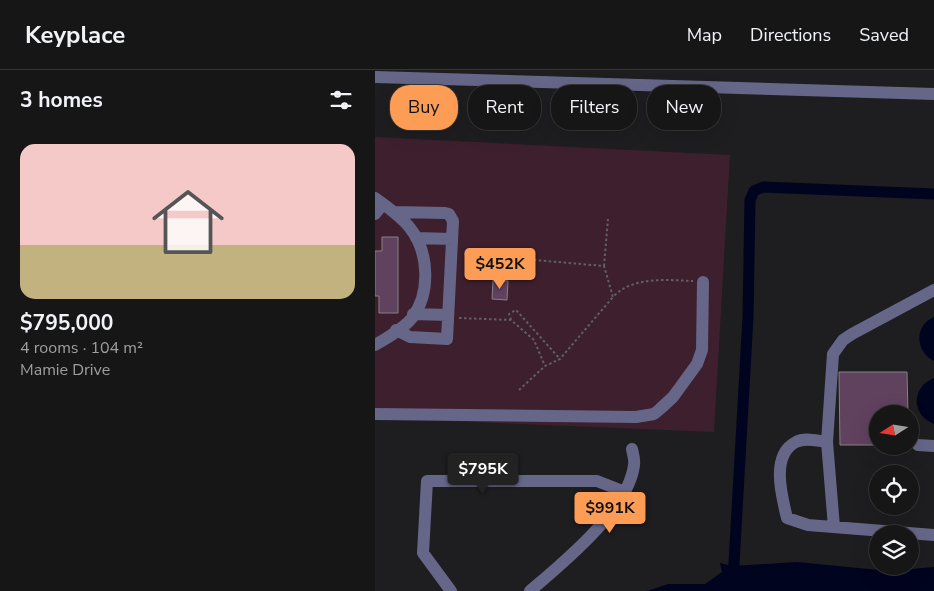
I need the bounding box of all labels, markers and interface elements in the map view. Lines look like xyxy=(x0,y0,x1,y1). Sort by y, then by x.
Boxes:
text: Keyplace xyxy=(25,19,125,51)
text: Map xyxy=(687,23,722,47)
text: Directions xyxy=(750,23,831,47)
text: Saved xyxy=(859,23,909,47)
chip: Buy xyxy=(390,85,458,130)
chip: Rent xyxy=(468,85,541,130)
chip: Filters xyxy=(551,85,637,130)
chip: New xyxy=(647,85,721,130)
text: 3 homes xyxy=(20,86,103,114)
icon: filters xyxy=(327,86,355,114)
icon: home xyxy=(143,177,233,267)
pin: $452K xyxy=(465,248,535,290)
text: $452K xyxy=(475,253,525,275)
text: $795,000 xyxy=(20,309,113,337)
text: 4 rooms · 104 m² xyxy=(20,337,143,359)
text: Mamie Drive xyxy=(20,359,110,381)
north arrow xyxy=(869,405,919,455)
map controls xyxy=(869,405,919,575)
pin: $795K xyxy=(448,452,518,495)
text: $795K xyxy=(458,458,508,480)
button: locate xyxy=(869,465,919,515)
pin: $991K xyxy=(575,492,645,534)
text: $991K xyxy=(585,497,635,519)
button: layers xyxy=(869,525,919,575)

